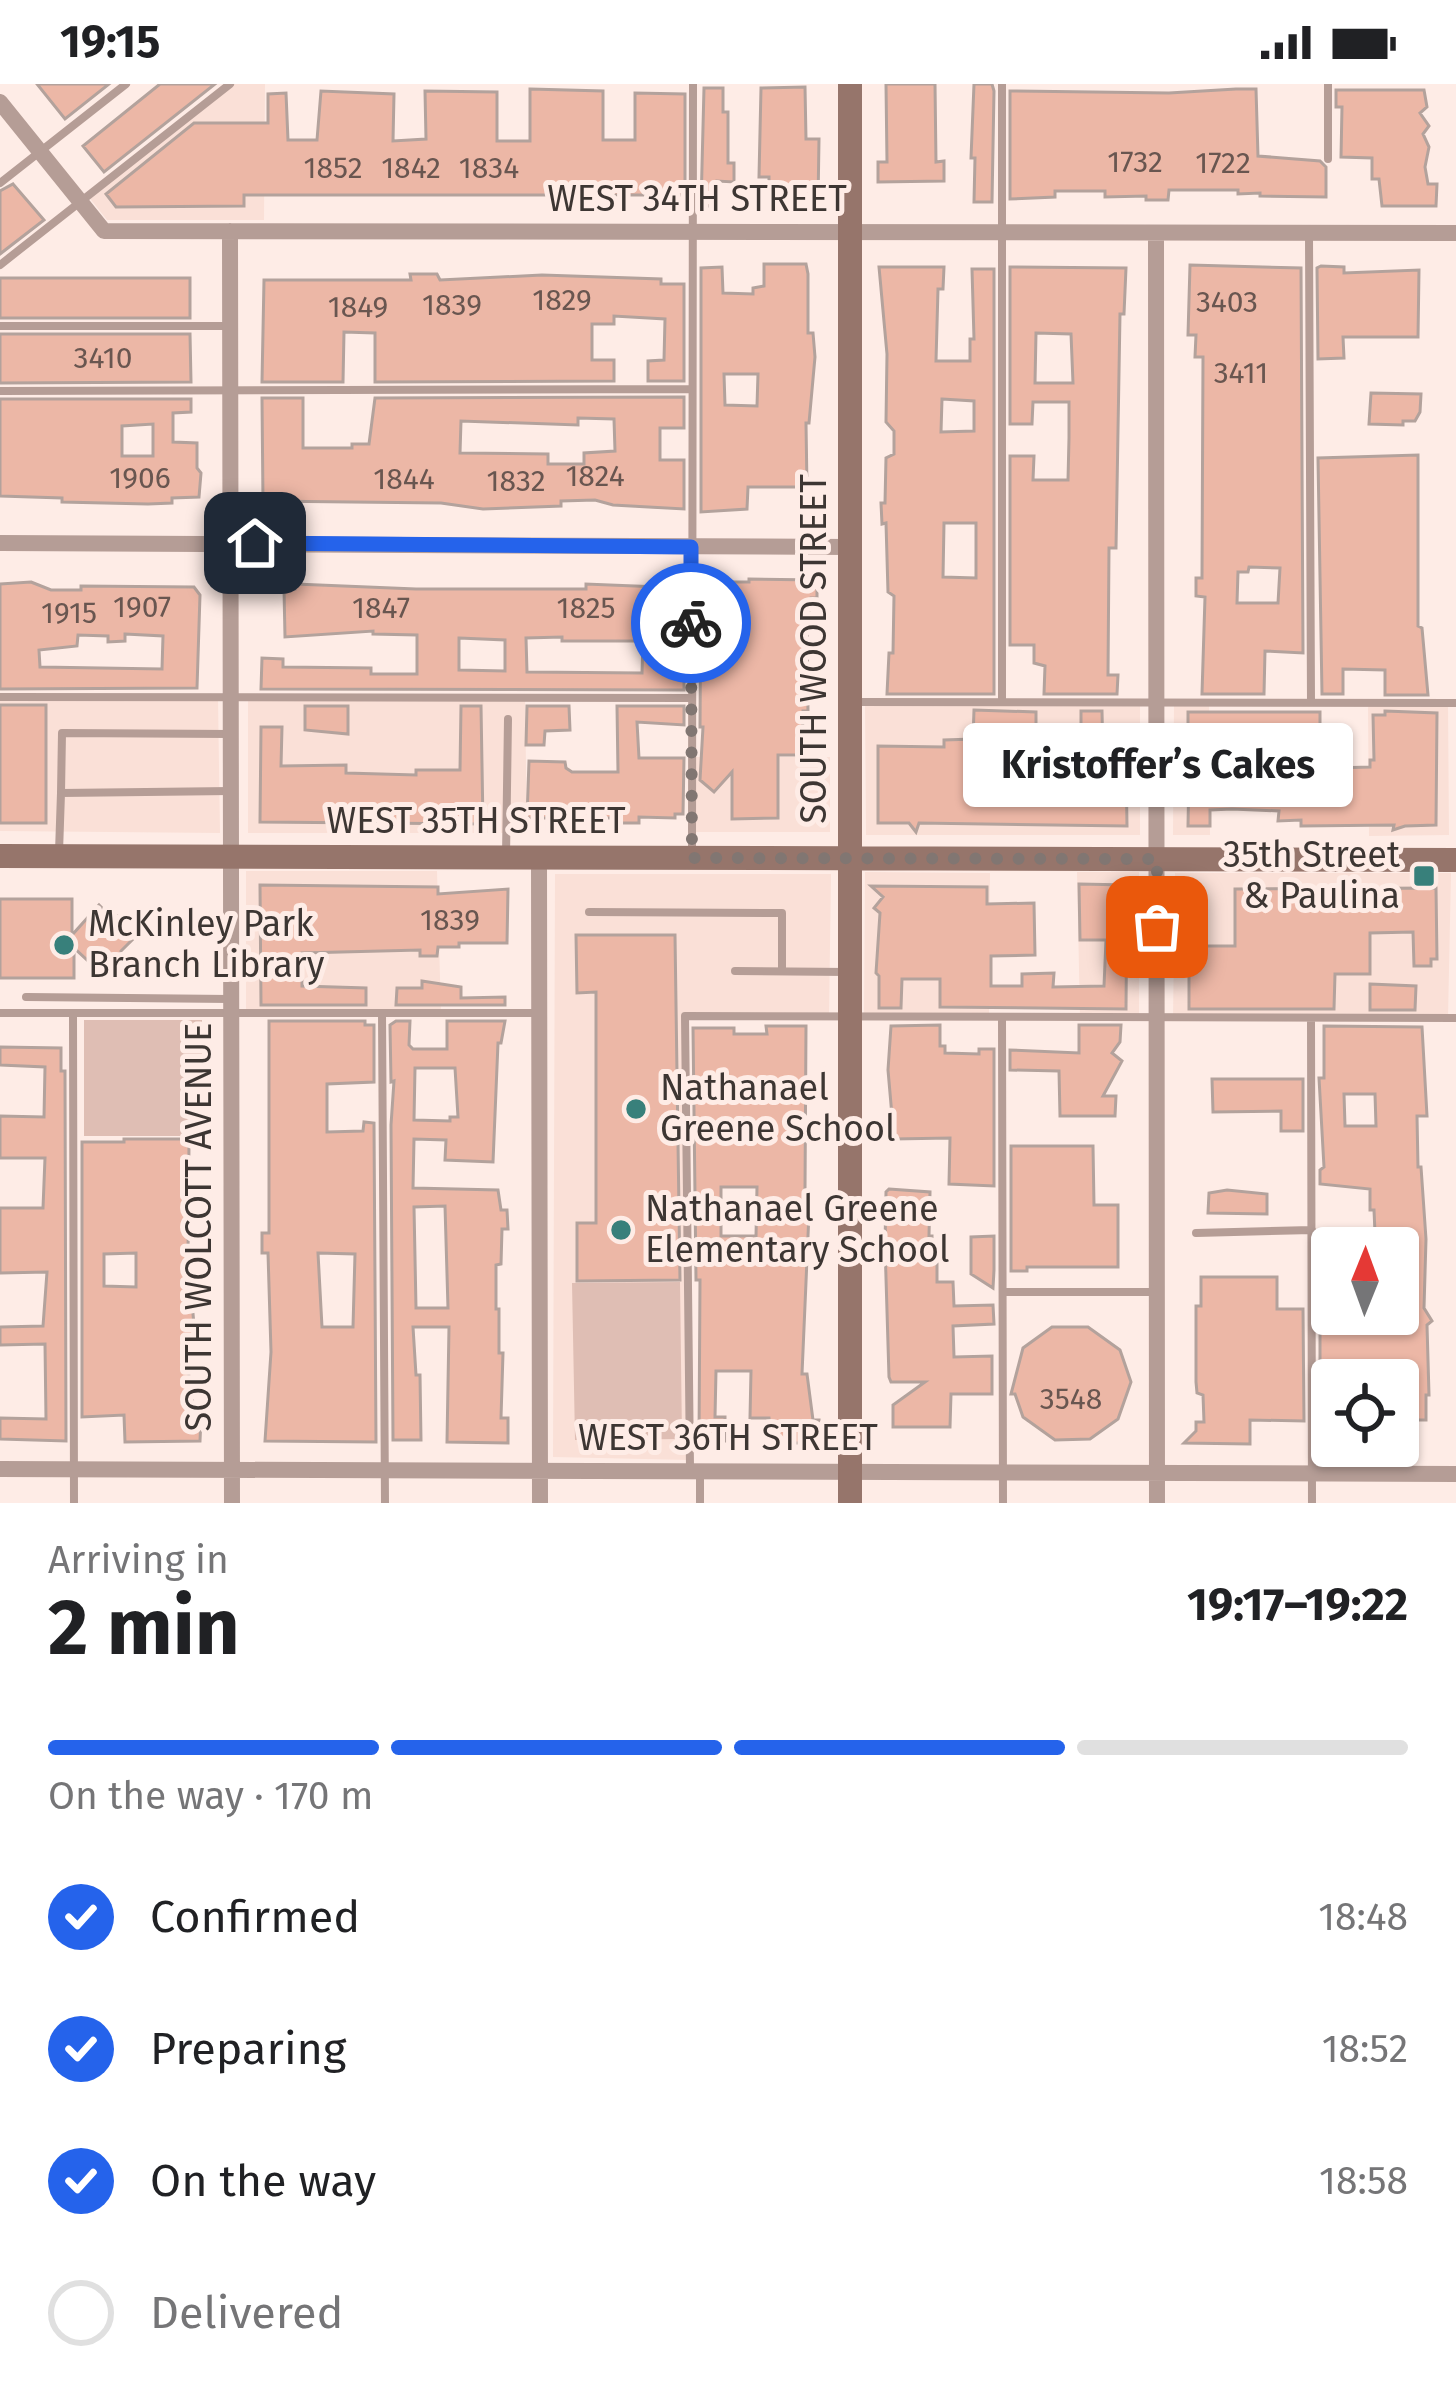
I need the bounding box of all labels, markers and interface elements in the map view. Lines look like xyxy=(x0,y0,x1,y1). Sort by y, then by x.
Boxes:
text: 19:15 xyxy=(60,15,160,69)
house number: 1732 xyxy=(1107,144,1163,180)
house number: 1722 xyxy=(1195,145,1251,181)
house number: 1852 xyxy=(303,150,363,186)
house number: 1842 xyxy=(381,150,441,186)
house number: 1834 xyxy=(459,150,519,186)
street label: WEST 34TH STREET xyxy=(547,177,847,221)
house number: 1829 xyxy=(532,282,592,318)
house number: 3403 xyxy=(1196,284,1258,320)
house number: 1839 xyxy=(422,287,482,323)
house number: 1849 xyxy=(328,289,388,325)
house number: 3410 xyxy=(74,340,132,376)
house number: 3411 xyxy=(1214,355,1268,391)
house number: 1824 xyxy=(565,458,625,494)
house number: 1906 xyxy=(109,460,171,496)
house number: 1844 xyxy=(373,461,435,497)
house number: 1832 xyxy=(486,463,546,499)
street label: SOUTH WOOD STREET xyxy=(792,474,836,824)
pin xyxy=(204,492,306,594)
icon: home xyxy=(222,510,288,576)
courier xyxy=(631,563,751,683)
house number: 1907 xyxy=(113,589,171,625)
house number: 1847 xyxy=(352,590,410,626)
house number: 1825 xyxy=(556,590,616,626)
icon: bike xyxy=(658,590,724,656)
house number: 1915 xyxy=(41,595,97,631)
callout: Kristoffer’s Cakes xyxy=(962,723,1352,807)
text: Kristoffer’s Cakes xyxy=(1001,742,1315,788)
street label: WEST 35TH STREET xyxy=(326,799,626,843)
place label: 35th Street & Paulina xyxy=(1223,833,1400,918)
marker: 35th Street & Paulina xyxy=(1411,863,1437,889)
pin xyxy=(1106,876,1208,978)
icon: bag xyxy=(1124,894,1190,960)
place label: McKinley Park Branch Library xyxy=(88,902,325,987)
house number: 1839 xyxy=(420,902,480,938)
marker: McKinley Park Branch Library xyxy=(51,932,77,958)
street label: SOUTH WOLCOTT AVENUE xyxy=(177,1023,221,1431)
place label: Nathanael Greene School xyxy=(660,1066,896,1151)
marker: Nathanael Greene School xyxy=(623,1096,649,1122)
place label: Nathanael Greene Elementary School xyxy=(645,1187,950,1272)
marker: Nathanael Greene Elementary School xyxy=(608,1217,634,1243)
north arrow xyxy=(1311,1227,1419,1335)
map controls xyxy=(1311,1227,1419,1467)
button: locate xyxy=(1311,1359,1419,1467)
house number: 3548 xyxy=(1040,1381,1102,1417)
street label: WEST 36TH STREET xyxy=(578,1416,878,1460)
text: Arriving in xyxy=(48,1537,229,1583)
text: 19:17–19:22 xyxy=(1187,1578,1408,1632)
text: 2 min xyxy=(48,1581,240,1675)
text: On the way · 170 m xyxy=(48,1773,373,1819)
icon: check xyxy=(48,1884,114,1950)
text: Confirmed xyxy=(150,1890,360,1944)
text: 18:48 xyxy=(1318,1894,1408,1940)
icon: check xyxy=(48,2016,114,2082)
text: Preparing xyxy=(150,2022,346,2076)
text: 18:52 xyxy=(1322,2026,1408,2072)
icon: check xyxy=(48,2148,114,2214)
text: On the way xyxy=(150,2154,376,2208)
text: 18:58 xyxy=(1319,2158,1408,2204)
text: Delivered xyxy=(150,2286,343,2340)

